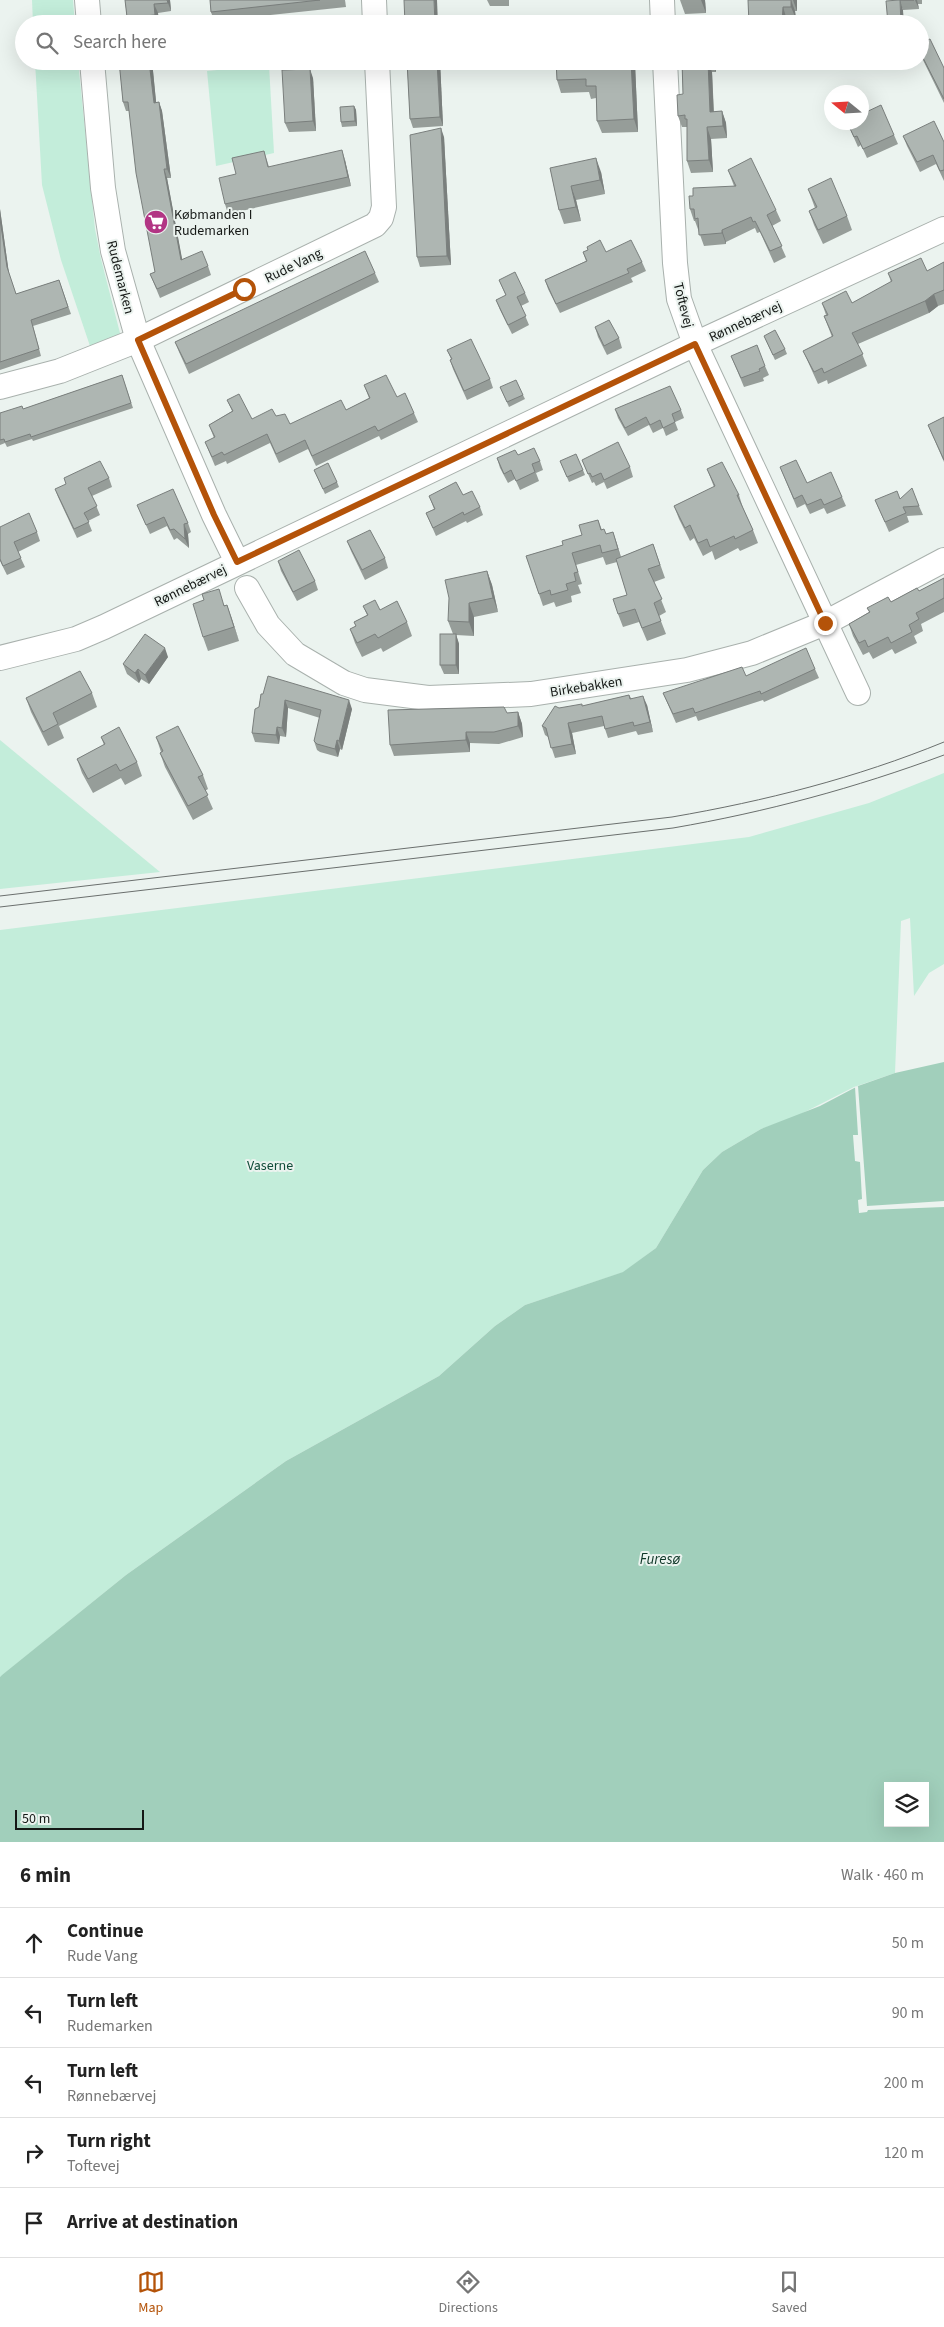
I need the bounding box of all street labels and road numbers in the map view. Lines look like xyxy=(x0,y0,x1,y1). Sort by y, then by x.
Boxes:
street label: Rudemarken xyxy=(101,238,139,316)
street label: Rude Vang xyxy=(261,243,326,288)
street label: Toftevej xyxy=(668,280,698,330)
street label: Rønnebærvej xyxy=(706,296,785,347)
street label: Rønnebærvej xyxy=(151,560,230,612)
street label: Birkebakken xyxy=(549,671,624,703)

